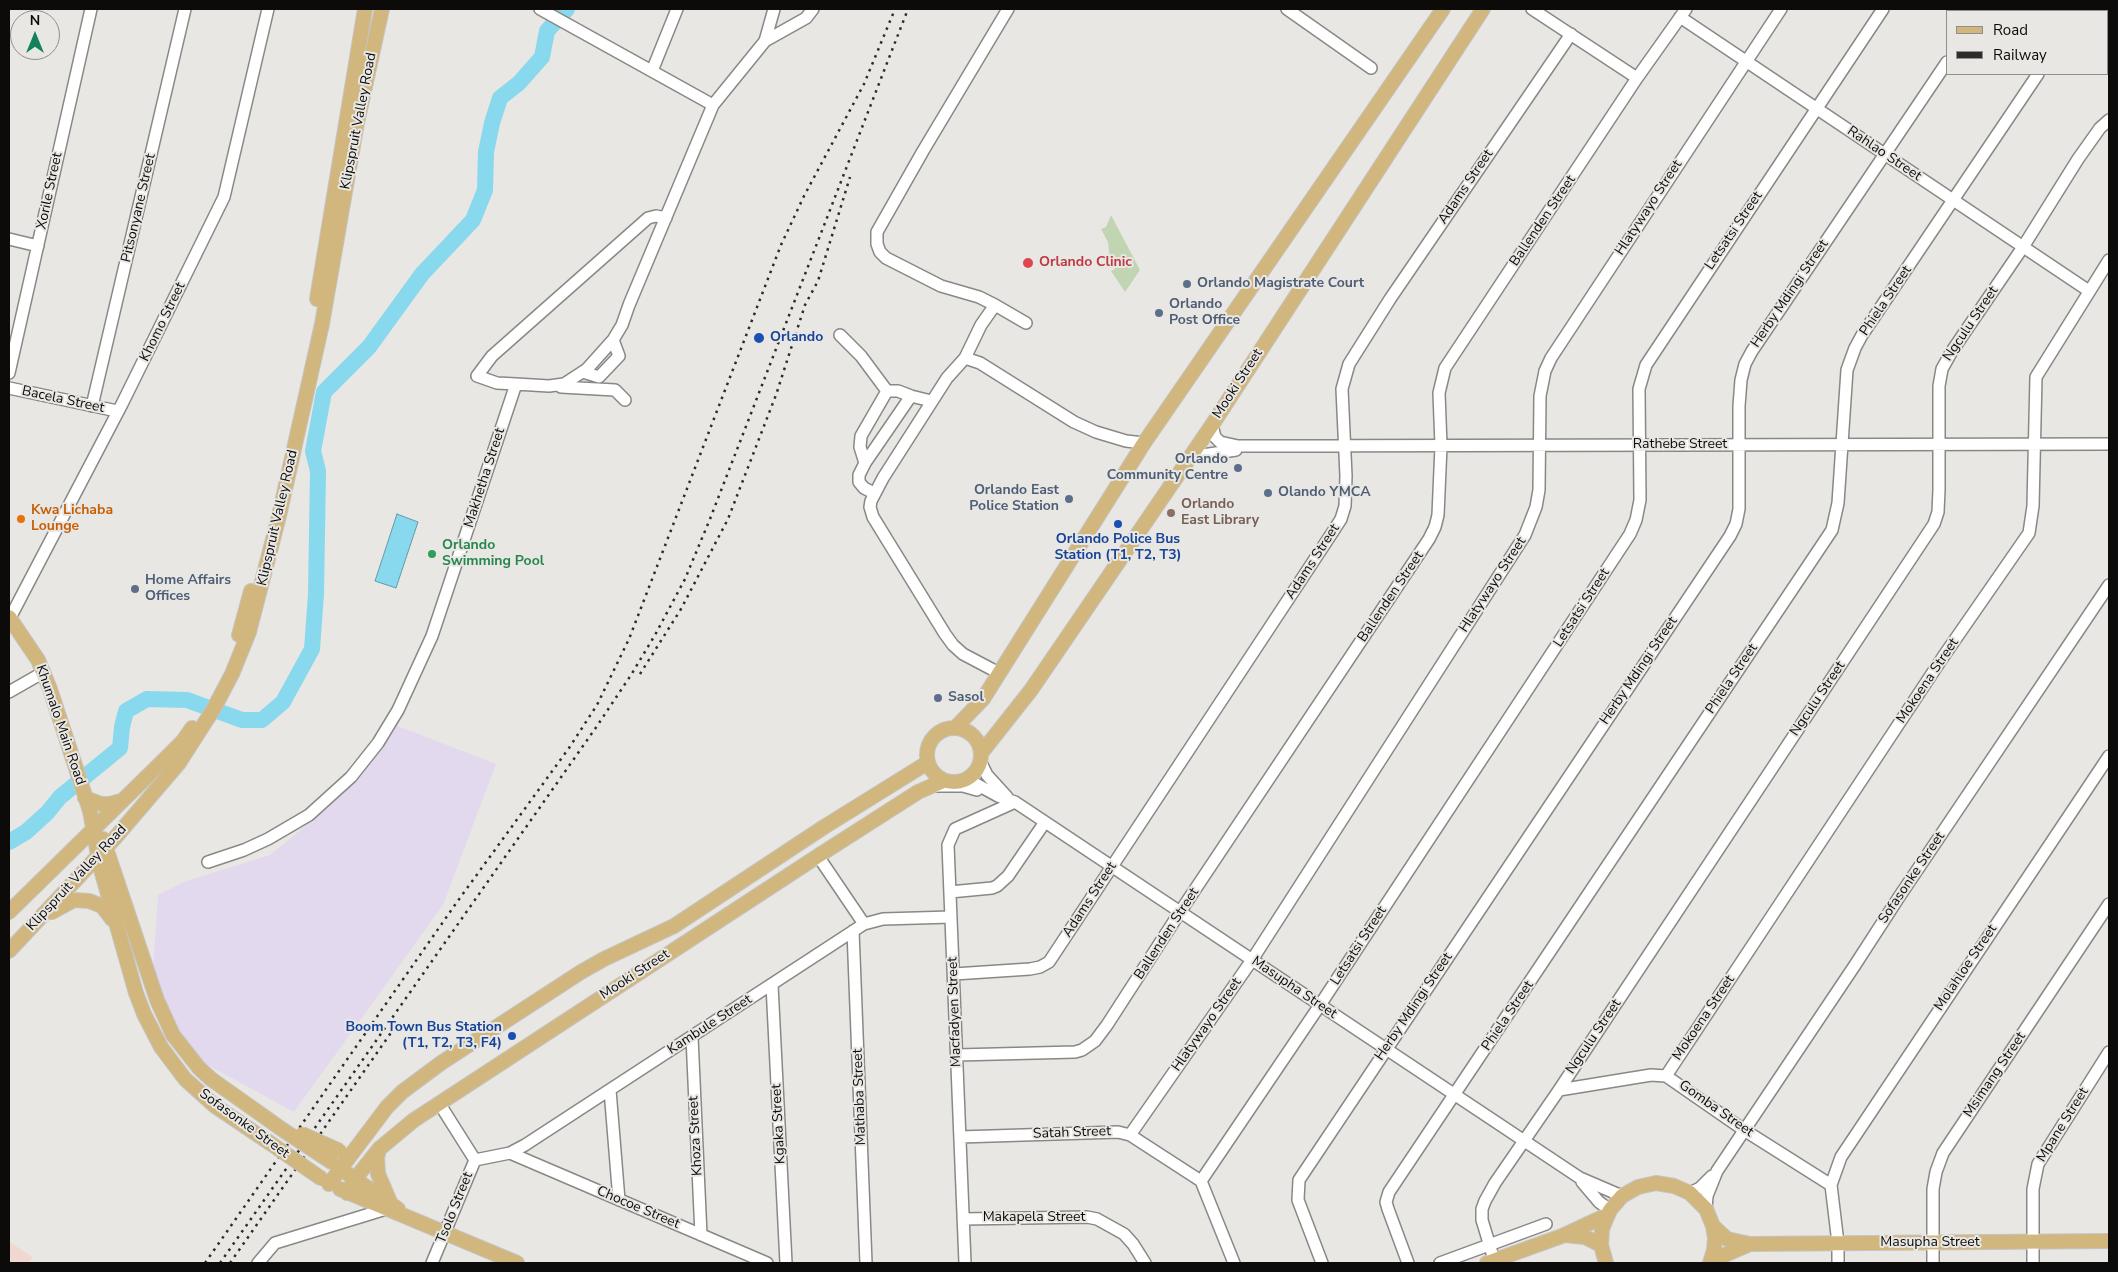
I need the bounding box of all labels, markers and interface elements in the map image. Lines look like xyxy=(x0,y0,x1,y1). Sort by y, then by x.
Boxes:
north arrow xyxy=(10,10,60,60)
legend xyxy=(1946,10,2108,75)
text: N xyxy=(30,11,40,30)
text: Road xyxy=(1993,20,2028,40)
text: Railway xyxy=(1993,45,2047,65)
street label: Klipspruit Valley Road xyxy=(337,51,381,191)
street label: Rahlao Street xyxy=(1844,123,1924,185)
street label: Adams Street xyxy=(1435,147,1497,227)
street label: Xorile Street xyxy=(34,151,66,231)
street label: Pitsonyane Street xyxy=(118,152,160,264)
street label: Hlatywayo Street xyxy=(1612,157,1686,259)
street label: Ballenden Street xyxy=(1506,172,1580,270)
street label: Letsatsi Street xyxy=(1702,189,1766,273)
street label: Herby Mdingi Street xyxy=(1748,237,1832,351)
place label: Orlando Clinic xyxy=(1039,255,1132,271)
marker: Orlando Clinic xyxy=(1021,256,1035,270)
street label: Phiela Street xyxy=(1856,263,1916,339)
place label: Orlando Magistrate Court xyxy=(1197,276,1364,292)
marker: Orlando Magistrate Court xyxy=(1181,278,1193,290)
street label: Khomo Street xyxy=(137,280,189,364)
street label: Ngculu Street xyxy=(1940,283,2002,365)
place label: Orlando Post Office xyxy=(1169,297,1240,330)
marker: Orlando Post Office xyxy=(1153,307,1165,319)
place label: Orlando xyxy=(770,330,823,346)
marker: Orlando xyxy=(752,331,766,345)
street label: Mooki Street xyxy=(1209,346,1267,422)
street label: Bacela Street xyxy=(20,383,106,417)
street label: Makhetha Street xyxy=(461,426,509,530)
street label: Rathebe Street xyxy=(1633,437,1727,453)
street label: Klipspruit Valley Road xyxy=(254,448,302,588)
place label: Orlando Community Centre xyxy=(1107,452,1228,484)
marker: Orlando Community Centre xyxy=(1232,462,1244,474)
place label: Orlando East Police Station xyxy=(969,483,1059,516)
place label: Olando YMCA xyxy=(1278,485,1371,501)
marker: Olando YMCA xyxy=(1262,487,1274,499)
marker: Orlando East Police Station xyxy=(1063,493,1075,505)
place label: Orlando East Library xyxy=(1181,497,1259,530)
place label: Kwa Lichaba Lounge xyxy=(31,503,113,536)
marker: Orlando East Library xyxy=(1165,507,1177,519)
marker: Kwa Lichaba Lounge xyxy=(15,513,27,525)
marker: Orlando Police Bus Station (T1, T2, T3) xyxy=(1112,518,1124,530)
street label: Adams Street xyxy=(1282,521,1344,603)
place label: Orlando Police Bus Station (T1, T2, T3) xyxy=(1054,532,1182,564)
street label: Hlatywayo Street xyxy=(1456,534,1530,636)
place label: Orlando Swimming Pool xyxy=(442,538,544,570)
marker: Orlando Swimming Pool xyxy=(426,548,438,560)
street label: Ballenden Street xyxy=(1354,548,1428,646)
street label: Letsatsi Street xyxy=(1550,565,1614,651)
place label: Home Affairs Offices xyxy=(145,573,231,606)
marker: Home Affairs Offices xyxy=(129,583,141,595)
street label: Herby Mdingi Street xyxy=(1597,614,1681,728)
street label: Mokoena Street xyxy=(1893,635,1963,727)
street label: Phiela Street xyxy=(1702,641,1762,717)
street label: Ngculu Street xyxy=(1787,658,1849,740)
street label: Khumalo Main Road xyxy=(32,663,88,787)
place label: Sasol xyxy=(948,690,984,706)
marker: Sasol xyxy=(932,692,944,704)
street label: Klipspruit Valley Road xyxy=(23,821,131,935)
street label: Sofasonke Street xyxy=(1875,829,1949,927)
street label: Adams Street xyxy=(1059,859,1121,941)
street label: Ballenden Street xyxy=(1131,885,1203,983)
street label: Letsatsi Street xyxy=(1327,903,1391,989)
street label: Molahloe Street xyxy=(1931,922,2001,1014)
street label: Mooki Street xyxy=(597,946,673,1004)
street label: Herby Mdingi Street xyxy=(1372,950,1456,1064)
street label: Masupha Street xyxy=(1248,953,1340,1023)
street label: Macfadyen Street xyxy=(945,957,965,1067)
street label: Mokoena Street xyxy=(1669,972,1739,1064)
street label: Hlatywayo Street xyxy=(1168,975,1246,1075)
street label: Phiela Street xyxy=(1478,978,1538,1054)
street label: Kambule Street xyxy=(665,991,755,1059)
street label: Ngculu Street xyxy=(1563,996,1625,1078)
place label: Boom Town Bus Station (T1, T2, T3, F4) xyxy=(345,1020,502,1052)
street label: Msimang Street xyxy=(1960,1029,2030,1121)
marker: Boom Town Bus Station (T1, T2, T3, F4) xyxy=(506,1030,518,1042)
street label: Mathaba Street xyxy=(850,1048,870,1146)
street label: Gomba Street xyxy=(1675,1077,1757,1141)
street label: Kgaka Street xyxy=(769,1083,789,1165)
street label: Mpane Street xyxy=(2033,1085,2093,1165)
street label: Sofasonke Street xyxy=(196,1086,292,1162)
street label: Khoza Street xyxy=(686,1096,706,1176)
street label: Satah Street xyxy=(1033,1123,1111,1143)
street label: Tsolo Street xyxy=(433,1170,477,1246)
street label: Chocoe Street xyxy=(594,1183,682,1233)
street label: Makapela Street xyxy=(983,1210,1085,1226)
street label: Masupha Street xyxy=(1880,1235,1980,1251)

